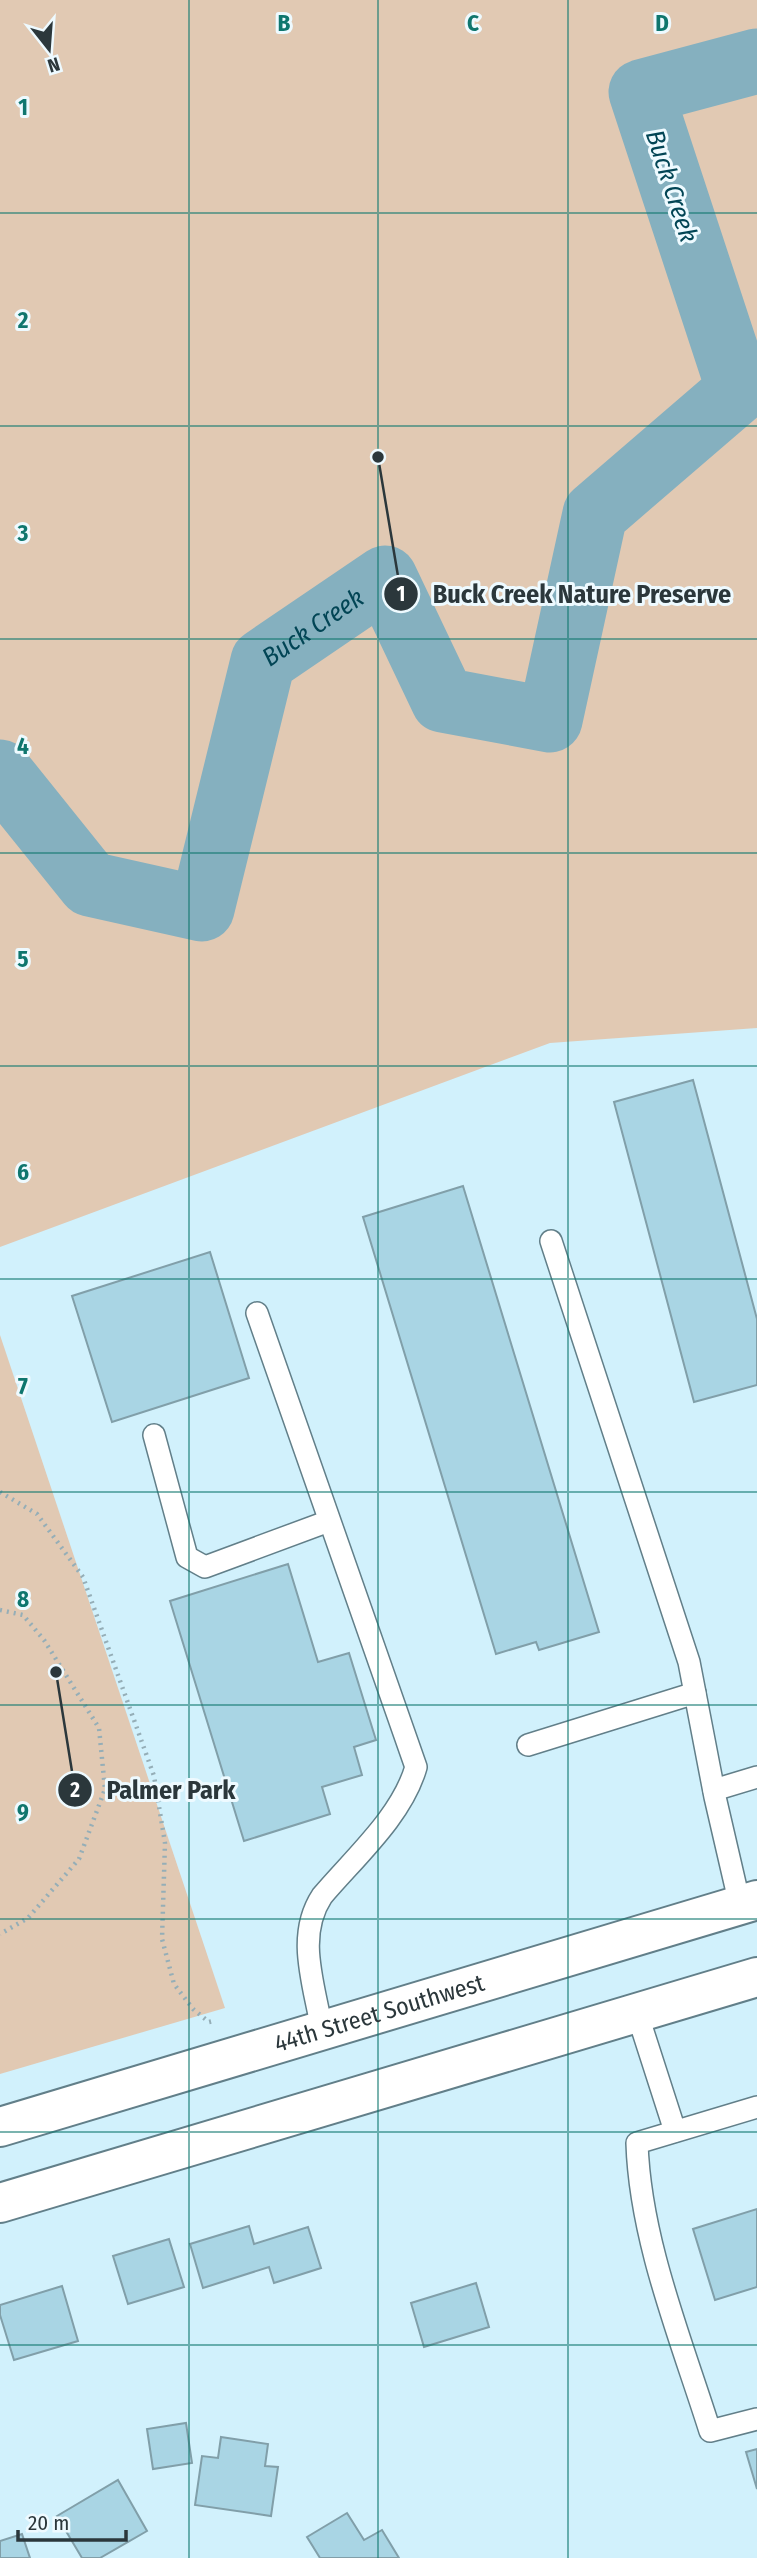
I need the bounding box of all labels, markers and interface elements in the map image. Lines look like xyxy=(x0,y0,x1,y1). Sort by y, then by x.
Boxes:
text: B xyxy=(278,9,291,37)
text: C xyxy=(467,9,479,37)
text: D xyxy=(655,9,669,37)
north arrow xyxy=(14,14,84,84)
text: N xyxy=(45,52,63,77)
text: 1 xyxy=(18,93,28,121)
water label: Buck Creek xyxy=(639,126,704,246)
text: 2 xyxy=(17,306,29,334)
text: 3 xyxy=(17,519,29,547)
callout: Buck Creek Nature Preserve xyxy=(384,570,745,617)
text: Buck Creek Nature Preserve xyxy=(433,579,731,610)
text: 1 xyxy=(397,581,405,607)
water label: Buck Creek xyxy=(256,582,370,673)
text: 4 xyxy=(17,732,29,760)
text: 5 xyxy=(17,945,29,973)
text: 6 xyxy=(17,1158,29,1186)
text: 7 xyxy=(18,1372,28,1400)
text: 8 xyxy=(17,1585,29,1613)
callout: Palmer Park xyxy=(58,1766,250,1813)
text: Palmer Park xyxy=(106,1775,236,1806)
text: 2 xyxy=(69,1777,80,1803)
text: 9 xyxy=(17,1798,29,1826)
street label: 44th Street Southwest xyxy=(271,1969,488,2058)
scale bar xyxy=(18,2498,126,2542)
text: 20 m xyxy=(28,2510,69,2536)

